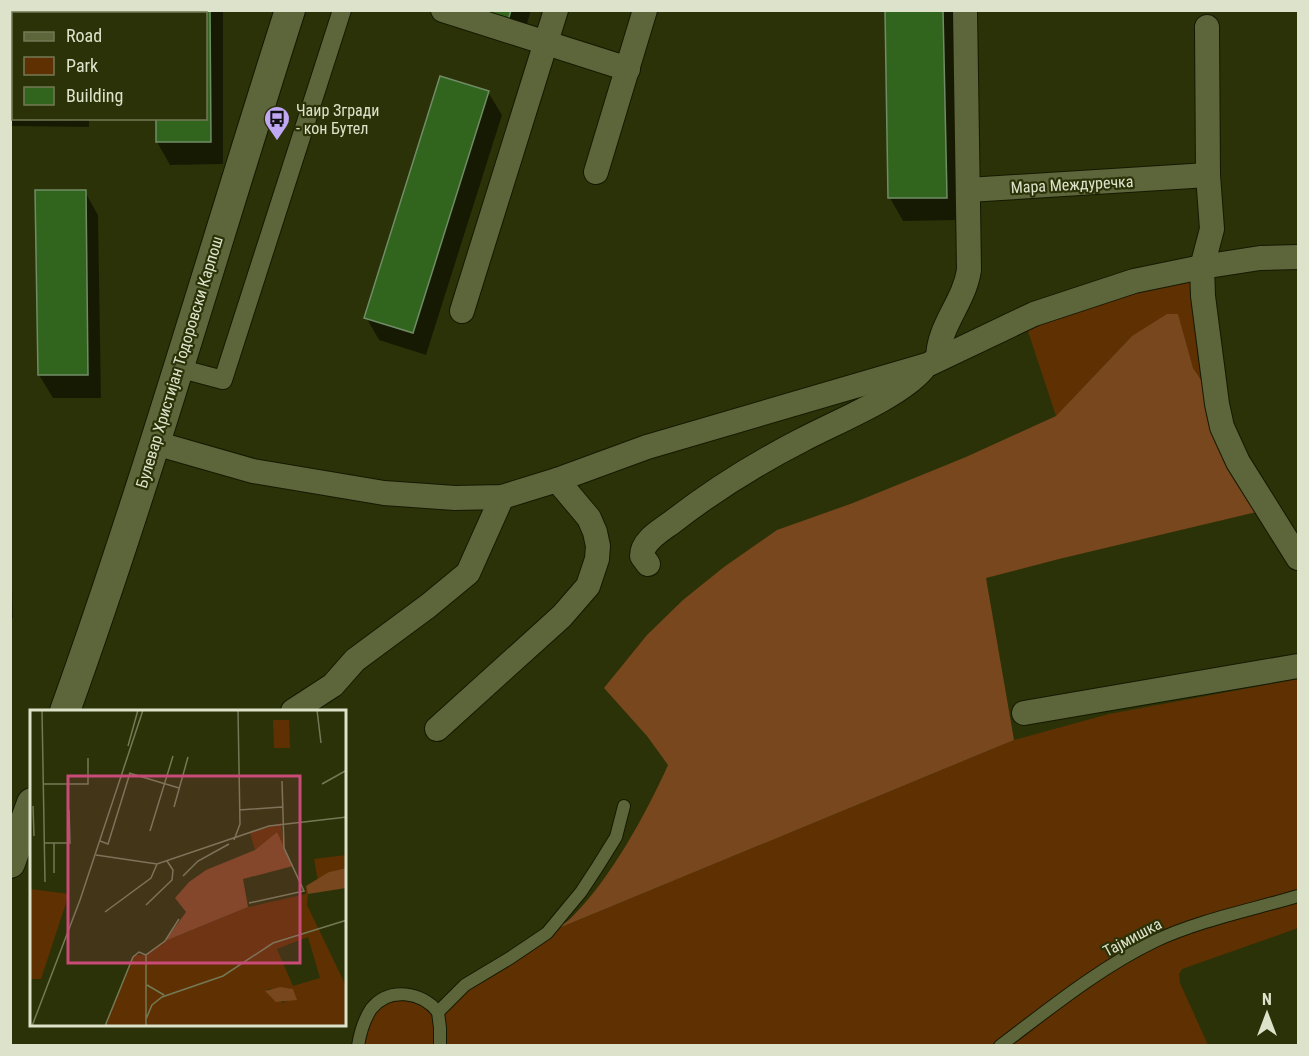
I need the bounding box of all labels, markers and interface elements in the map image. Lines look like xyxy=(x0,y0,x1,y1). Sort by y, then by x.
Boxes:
legend xyxy=(12,12,207,120)
text: Road xyxy=(66,25,102,46)
text: Park xyxy=(66,55,98,76)
text: Building xyxy=(66,85,123,106)
place label: Чаир Згради - кон Бутел xyxy=(296,101,380,138)
bus stop icon: Чаир Згради - кон Бутел xyxy=(262,104,292,142)
street label: Мара Междуречка xyxy=(1010,172,1134,197)
street label: Булевар Христијан Тодоровски Карпош xyxy=(132,234,227,490)
inset map xyxy=(30,710,346,1026)
street label: Тајмишка xyxy=(1100,914,1165,961)
north arrow xyxy=(1237,984,1297,1044)
text: N xyxy=(1262,990,1272,1009)

